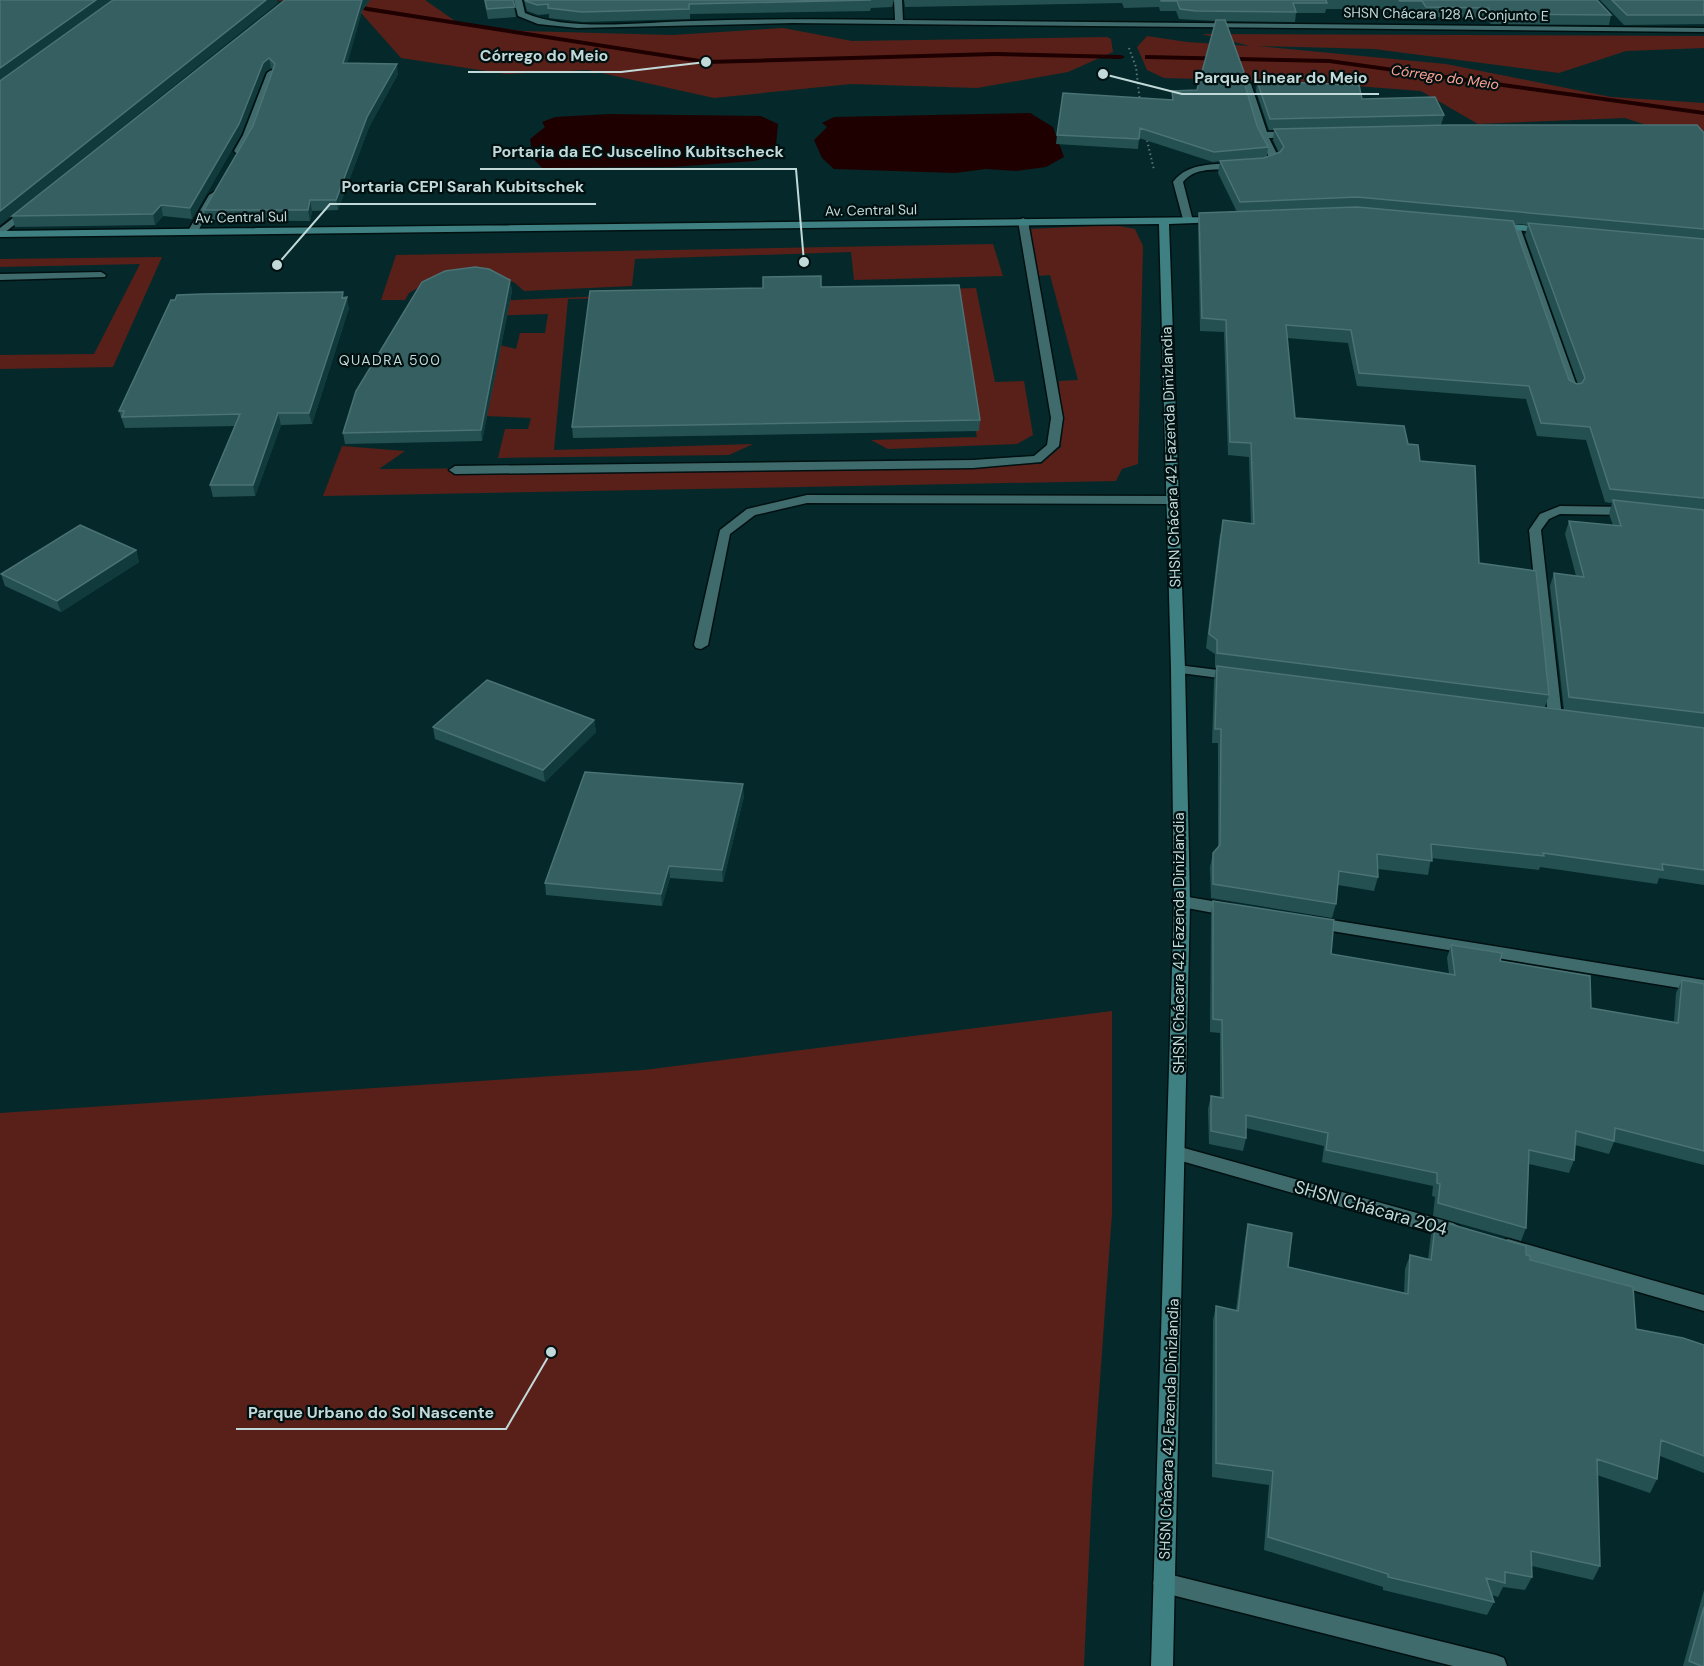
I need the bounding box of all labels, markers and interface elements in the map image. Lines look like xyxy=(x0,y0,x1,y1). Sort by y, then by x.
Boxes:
street label: SHSN Chácara 128 A Conjunto E xyxy=(1343,3,1549,25)
callout: Córrego do Meio xyxy=(468,38,621,72)
text: Córrego do Meio xyxy=(480,45,608,66)
callout: Parque Linear do Meio xyxy=(1182,60,1379,94)
water label: Córrego do Meio xyxy=(1390,61,1500,93)
text: Parque Linear do Meio xyxy=(1194,67,1368,88)
callout: Portaria da EC Juscelino Kubitscheck xyxy=(480,135,796,169)
text: Portaria da EC Juscelino Kubitscheck xyxy=(492,141,785,162)
callout: Portaria CEPI Sarah Kubitschek xyxy=(330,170,596,204)
text: Portaria CEPI Sarah Kubitschek xyxy=(342,176,585,197)
street label: Av. Central Sul xyxy=(825,200,917,220)
street label: Av. Central Sul xyxy=(195,207,287,227)
street label: SHSN Chácara 42 Fazenda Dinizlandia xyxy=(1156,326,1186,588)
district label: QUADRA 500 xyxy=(339,351,441,369)
street label: SHSN Chácara 42 Fazenda Dinizlandia xyxy=(1169,812,1189,1074)
street label: SHSN Chácara 204 xyxy=(1292,1175,1450,1241)
street label: SHSN Chácara 42 Fazenda Dinizlandia xyxy=(1154,1298,1184,1560)
callout: Parque Urbano do Sol Nascente xyxy=(236,1395,506,1429)
text: Parque Urbano do Sol Nascente xyxy=(248,1402,494,1423)

